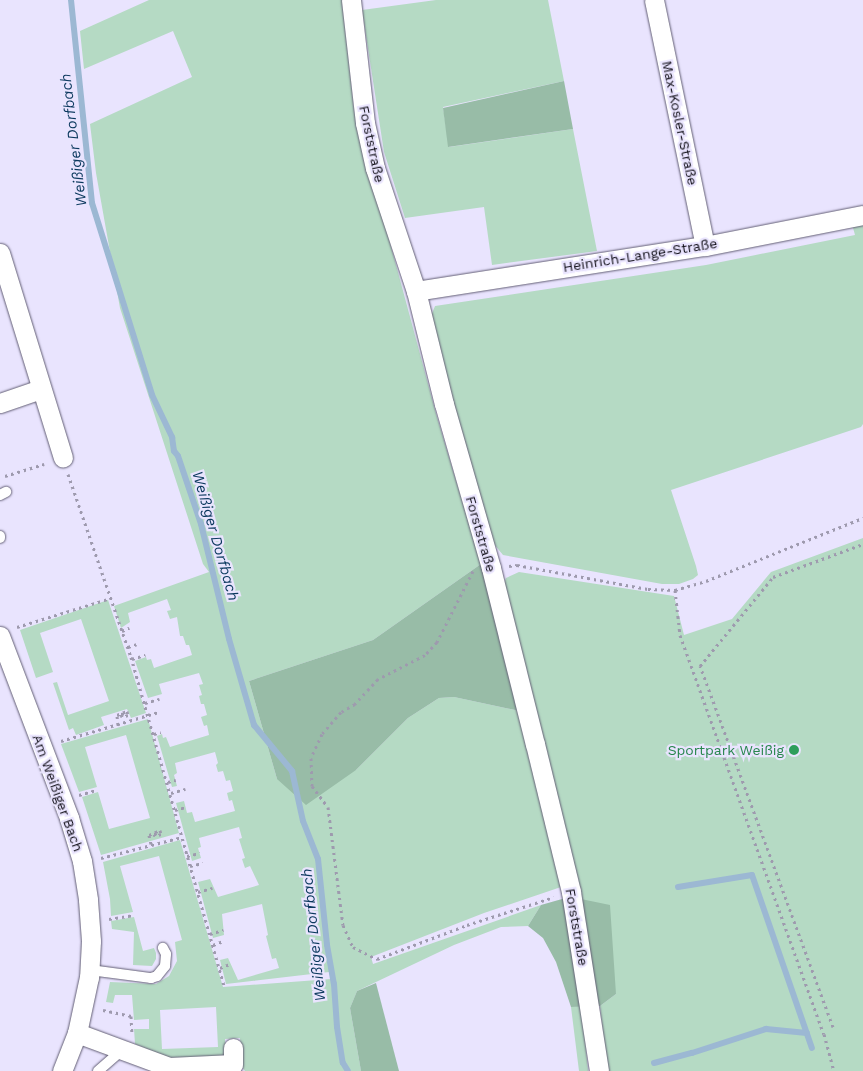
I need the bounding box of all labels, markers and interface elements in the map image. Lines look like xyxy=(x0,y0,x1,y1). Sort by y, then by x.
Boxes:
street label: Max-Kosler-Straße xyxy=(659,59,701,187)
water label: Weißiger Dorfbach xyxy=(57,72,91,208)
street label: Forststraße xyxy=(356,104,388,184)
street label: Heinrich-Lange-Straße xyxy=(562,235,718,275)
water label: Weißiger Dorfbach xyxy=(188,469,242,603)
street label: Forststraße xyxy=(462,494,500,574)
street label: Am Weißiger Bach xyxy=(29,732,87,854)
place label: Sportpark Weißig xyxy=(667,742,784,758)
marker: Sportpark Weißig xyxy=(788,744,800,756)
water label: Weißiger Dorfbach xyxy=(298,867,330,1003)
street label: Forststraße xyxy=(562,887,592,967)

